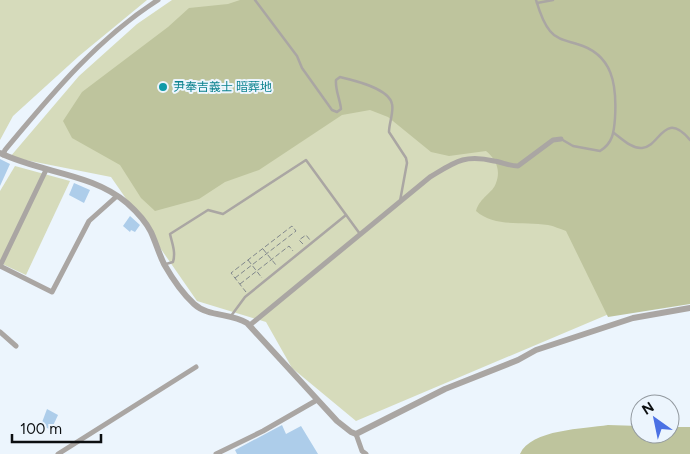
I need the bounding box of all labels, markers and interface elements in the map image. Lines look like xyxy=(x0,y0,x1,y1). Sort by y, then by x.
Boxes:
place label: 尹奉吉義士 暗葬地 xyxy=(173,80,272,94)
marker: 尹奉吉義士 暗葬地 xyxy=(157,81,169,93)
north arrow xyxy=(630,394,680,444)
text: N xyxy=(639,398,657,419)
scale bar xyxy=(12,412,101,444)
text: 100 m xyxy=(20,420,62,438)

